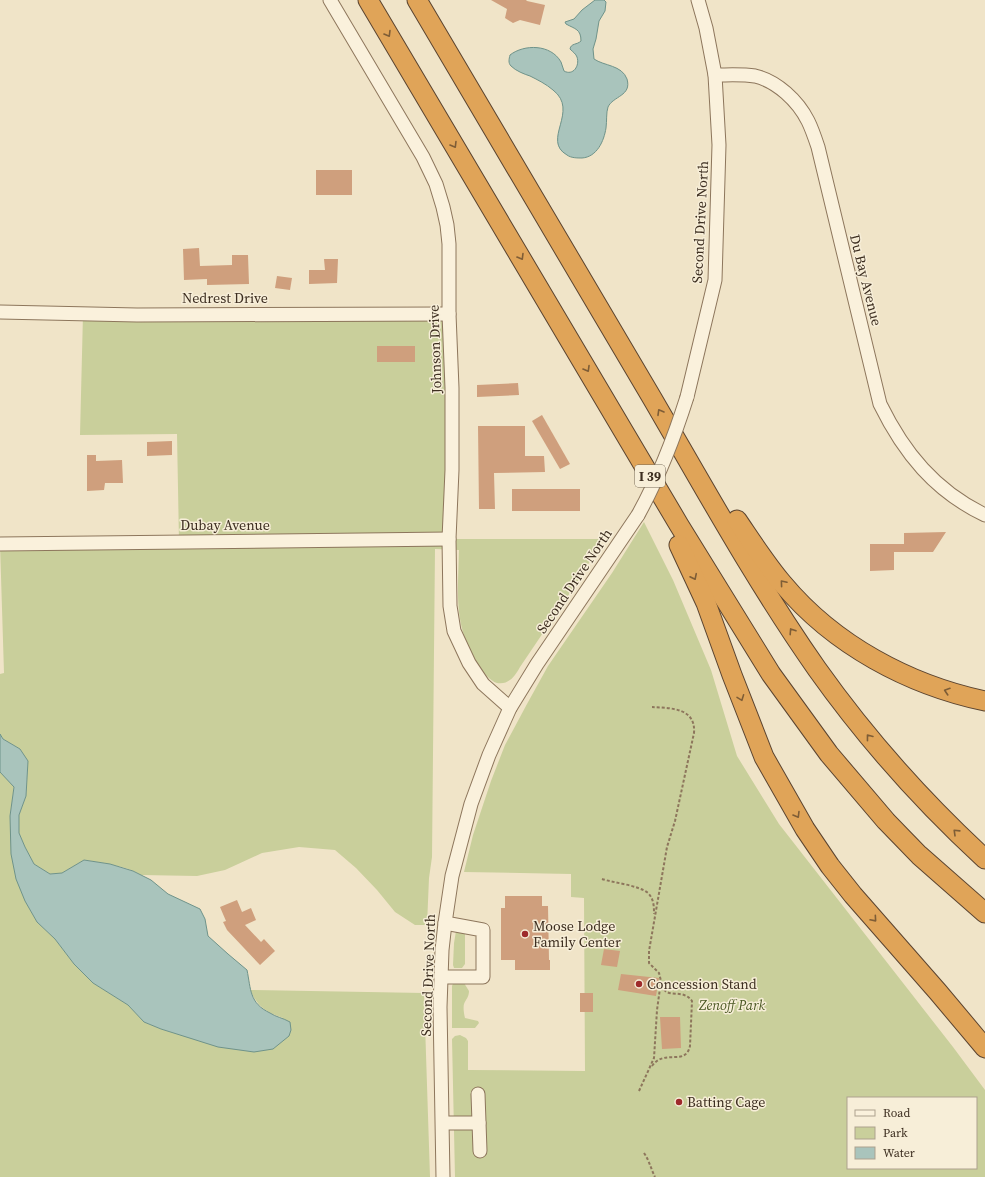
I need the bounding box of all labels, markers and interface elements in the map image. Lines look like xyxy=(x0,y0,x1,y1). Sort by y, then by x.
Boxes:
one-way arrow xyxy=(384,30,391,37)
one-way arrow xyxy=(450,141,457,148)
street label: Second Drive North xyxy=(687,160,713,284)
street label: Du Bay Avenue xyxy=(845,232,887,328)
one-way arrow xyxy=(516,253,523,260)
street label: Nedrest Drive xyxy=(182,288,268,308)
street label: Johnson Drive xyxy=(423,304,447,395)
one-way arrow xyxy=(582,365,589,372)
one-way arrow xyxy=(658,409,665,416)
road number: I 39 xyxy=(635,465,665,487)
street label: Dubay Avenue xyxy=(180,515,270,535)
street label: Second Drive North xyxy=(531,525,617,637)
one-way arrow xyxy=(689,573,697,580)
one-way arrow xyxy=(780,580,787,587)
one-way arrow xyxy=(790,629,797,636)
one-way arrow xyxy=(944,688,951,696)
one-way arrow xyxy=(736,695,744,702)
one-way arrow xyxy=(866,734,873,741)
one-way arrow xyxy=(793,811,800,818)
one-way arrow xyxy=(954,830,961,837)
street label: Second Drive North xyxy=(416,913,440,1037)
one-way arrow xyxy=(870,915,877,922)
place label: Moose Lodge Family Center xyxy=(533,916,621,952)
marker: Moose Lodge Family Center xyxy=(520,929,530,939)
place label: Concession Stand xyxy=(647,974,757,994)
marker: Concession Stand xyxy=(634,979,644,989)
park label: Zenoff Park xyxy=(698,995,765,1015)
place label: Batting Cage xyxy=(687,1092,765,1112)
marker: Batting Cage xyxy=(674,1097,684,1107)
legend xyxy=(847,1097,977,1169)
text: Road xyxy=(883,1105,910,1121)
text: Park xyxy=(883,1125,908,1141)
text: Water xyxy=(883,1145,915,1161)

